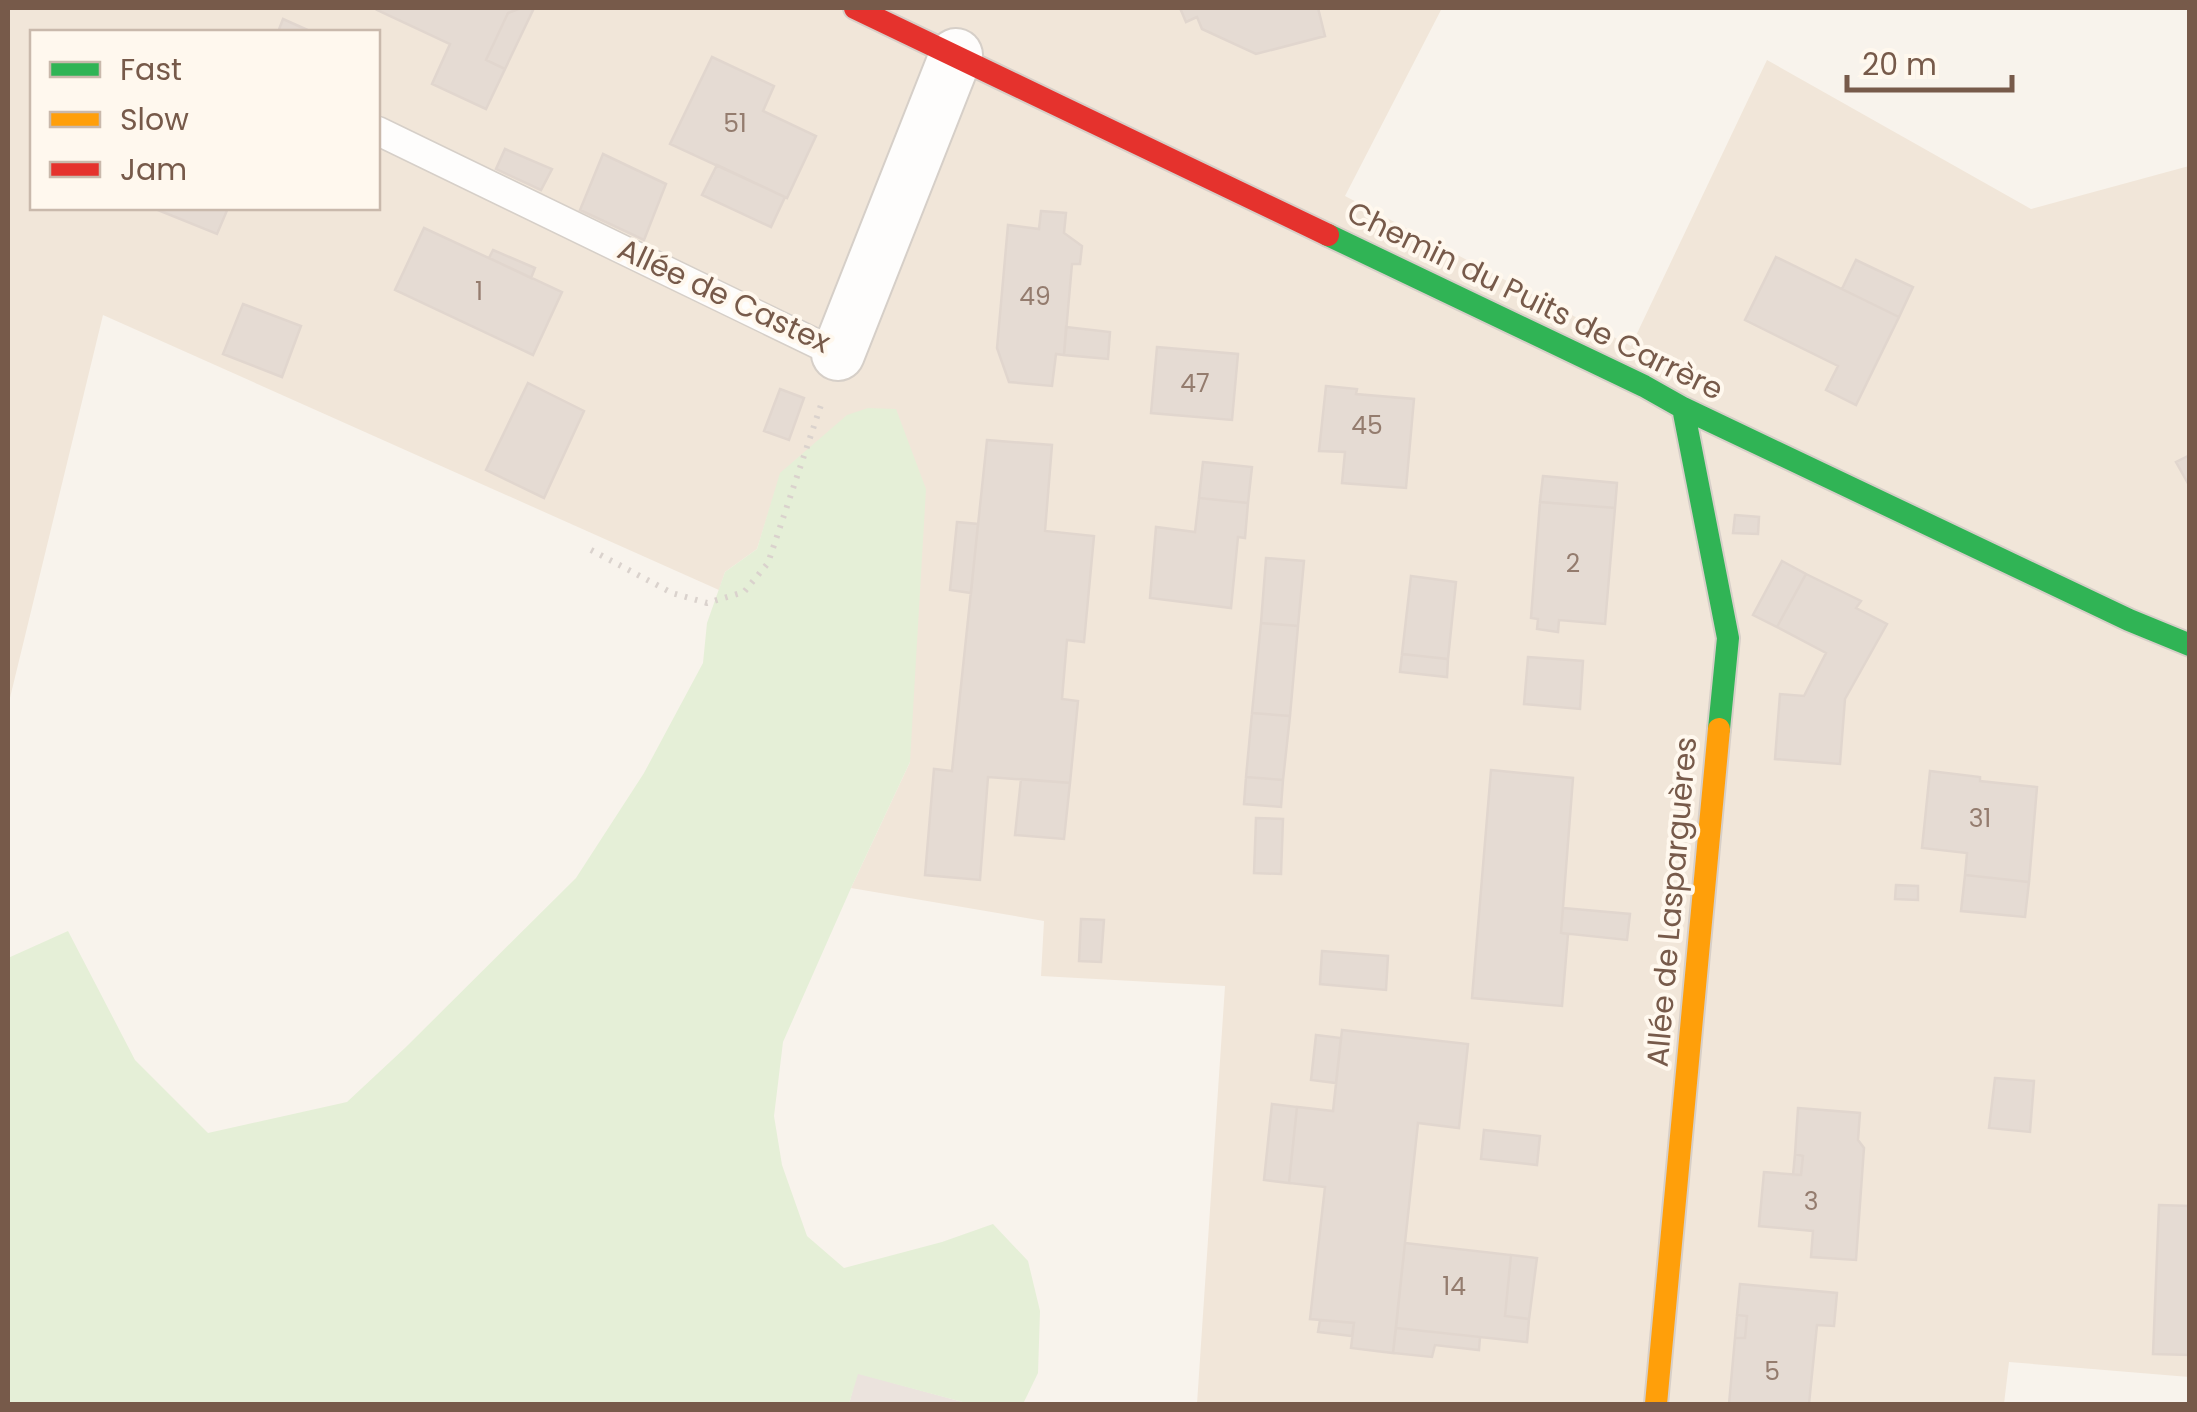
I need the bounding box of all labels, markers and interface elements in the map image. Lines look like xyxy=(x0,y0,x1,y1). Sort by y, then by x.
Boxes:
legend xyxy=(30,30,380,210)
scale bar xyxy=(1847,30,2012,92)
text: 20 m xyxy=(1862,43,1937,86)
text: Fast xyxy=(120,48,182,91)
text: Slow xyxy=(120,98,189,141)
house number: 51 xyxy=(723,106,747,141)
text: Jam xyxy=(120,148,187,191)
street label: Chemin du Puits de Carrère xyxy=(1340,191,1731,411)
street label: Allée de Castex xyxy=(611,227,838,364)
house number: 1 xyxy=(475,274,483,309)
house number: 49 xyxy=(1019,279,1051,314)
house number: 47 xyxy=(1180,366,1210,401)
house number: 45 xyxy=(1351,408,1383,443)
house number: 2 xyxy=(1566,546,1580,581)
street label: Allée de Lasparguères xyxy=(1636,735,1707,1069)
house number: 31 xyxy=(1969,801,1991,836)
house number: 3 xyxy=(1804,1184,1818,1219)
house number: 14 xyxy=(1442,1269,1466,1304)
house number: 5 xyxy=(1764,1354,1780,1389)

